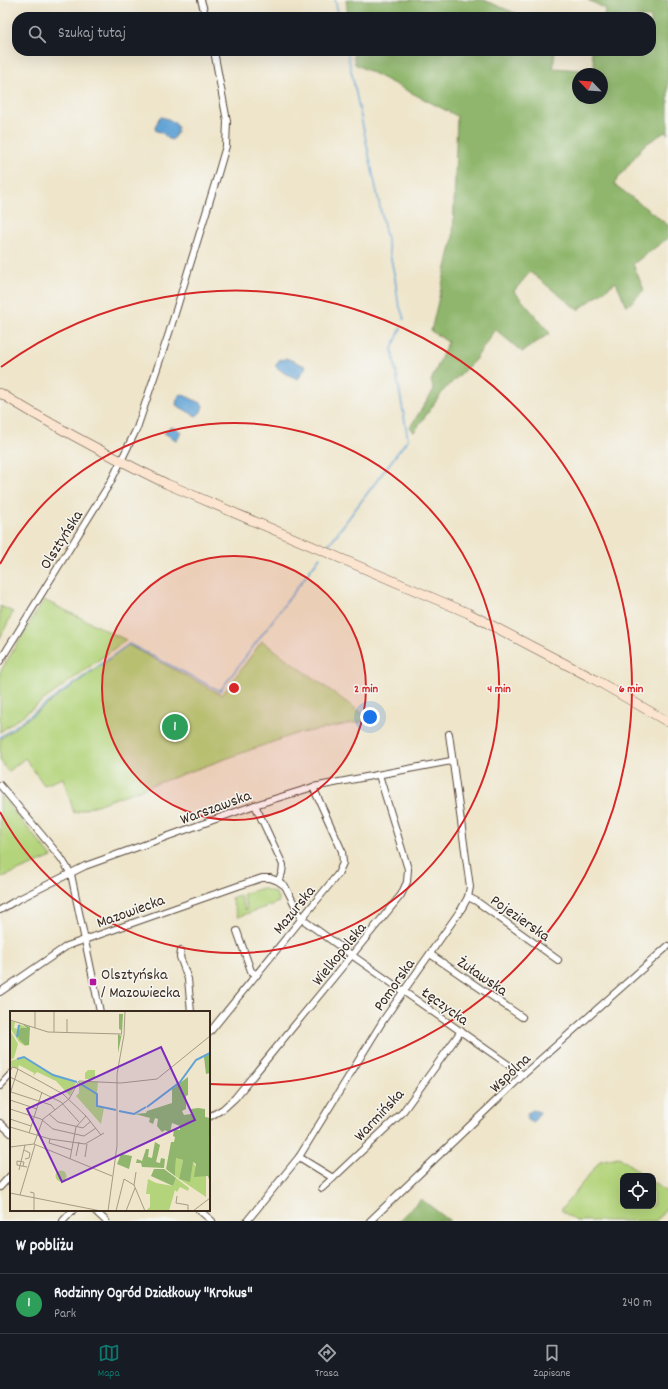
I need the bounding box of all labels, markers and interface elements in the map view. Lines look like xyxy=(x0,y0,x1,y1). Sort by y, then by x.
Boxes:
search box xyxy=(12,12,656,56)
icon: search xyxy=(26,23,48,45)
text: Szukaj tutaj xyxy=(58,23,126,45)
north arrow xyxy=(572,68,608,104)
street label: Olsztyńska xyxy=(35,506,90,575)
centre of rings xyxy=(227,681,241,695)
text: 2 min xyxy=(354,681,378,698)
text: 4 min xyxy=(487,681,511,698)
text: 6 min xyxy=(619,681,644,698)
your location xyxy=(360,707,380,727)
pin: 1 xyxy=(162,712,188,742)
street label: Warszawska xyxy=(177,785,255,832)
street label: Mazurska xyxy=(268,881,322,940)
street label: Mazowiecka xyxy=(94,889,169,935)
street label: Pojezierska xyxy=(485,890,555,948)
street label: Wielkopolska xyxy=(307,918,373,991)
street label: Żuławska xyxy=(452,952,512,1003)
street label: Pomorska xyxy=(369,954,422,1016)
place label: Olsztyńska / Mazowiecka xyxy=(101,964,181,1005)
marker: Olsztyńska / Mazowiecka xyxy=(88,977,98,987)
street label: Łęczycka xyxy=(415,981,473,1032)
inset map xyxy=(10,1011,210,1211)
street label: Wspólna xyxy=(485,1048,537,1099)
street label: Warmińska xyxy=(349,1084,411,1147)
map controls xyxy=(620,1173,656,1209)
button: locate xyxy=(620,1173,656,1209)
text: W pobliżu xyxy=(16,1235,73,1259)
text: Rodzinny Ogród Działkowy "Krokus" xyxy=(54,1283,253,1305)
text: 1 xyxy=(28,1294,30,1313)
text: 240 m xyxy=(622,1294,652,1313)
text: Park xyxy=(54,1305,76,1324)
tab: Mapa xyxy=(98,1342,120,1382)
tab: Trasa xyxy=(315,1342,338,1382)
tab: Zapisane xyxy=(534,1342,570,1382)

